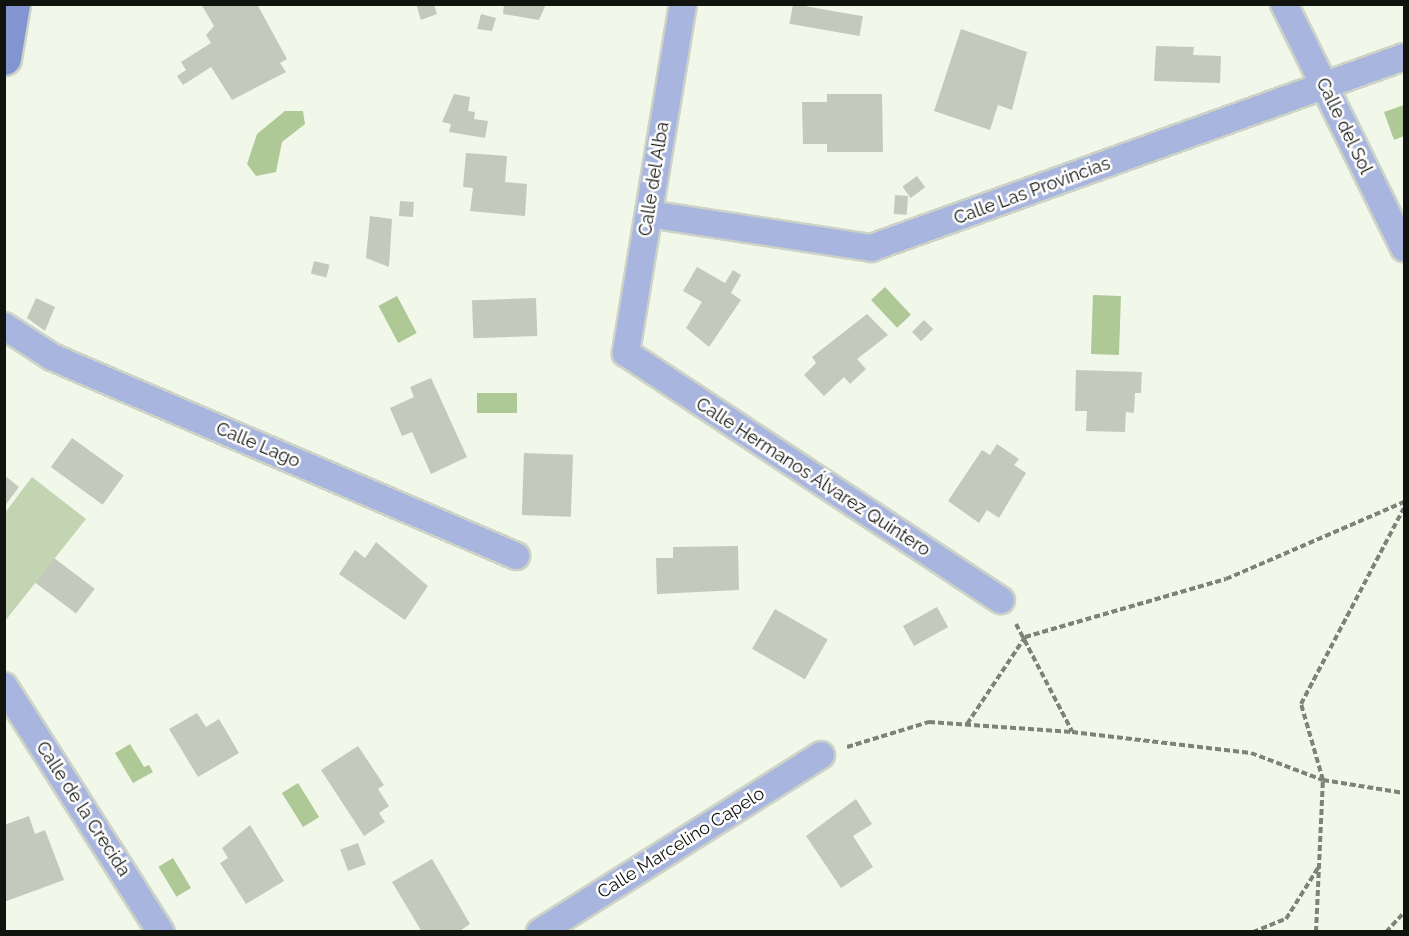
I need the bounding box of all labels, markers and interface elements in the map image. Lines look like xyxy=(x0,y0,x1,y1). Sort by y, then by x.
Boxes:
street label: Calle del Sol xyxy=(1311,74,1377,178)
street label: Calle del Alba xyxy=(634,120,674,238)
street label: Calle Las Provincias xyxy=(951,153,1113,229)
street label: Calle Hermanos Álvarez Quintero xyxy=(692,393,934,561)
street label: Calle Lago xyxy=(213,418,303,472)
street label: Calle de la Crecida xyxy=(31,737,135,881)
street label: Calle Marcelino Capelo xyxy=(593,783,769,903)

